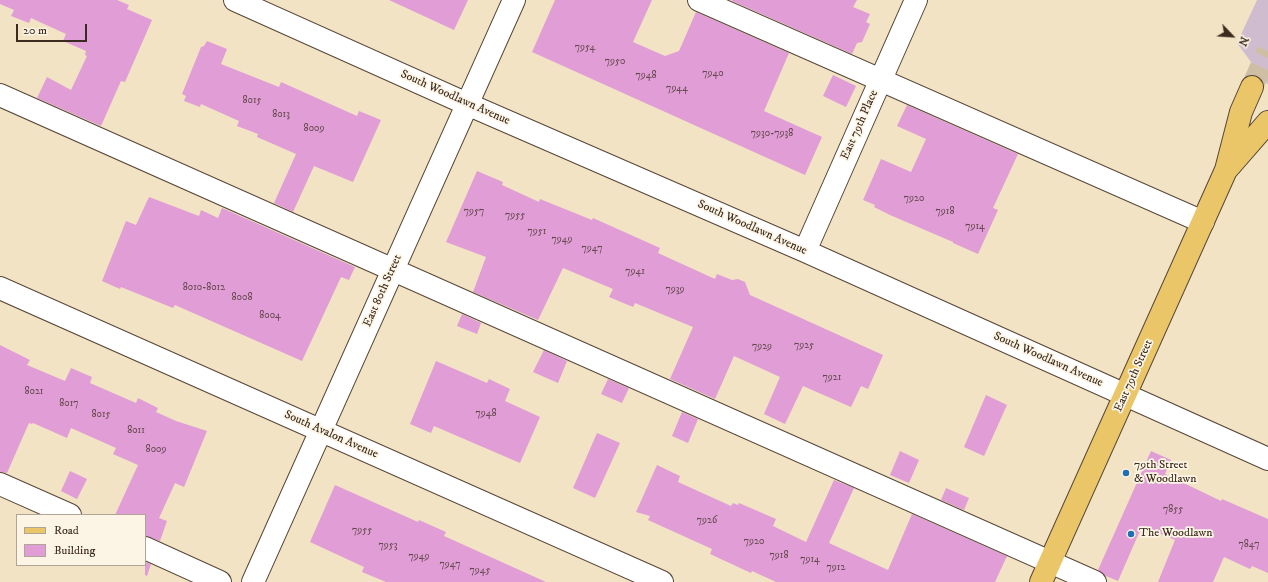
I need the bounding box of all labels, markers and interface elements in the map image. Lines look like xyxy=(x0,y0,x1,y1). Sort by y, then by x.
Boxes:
scale bar xyxy=(18,16,89,42)
north arrow xyxy=(1212,16,1252,56)
text: 20 m xyxy=(23,23,47,38)
text: N xyxy=(1235,34,1251,48)
house number: 7954 xyxy=(575,42,595,54)
house number: 7950 xyxy=(605,56,625,68)
street label: South Woodlawn Avenue xyxy=(398,67,512,129)
house number: 7940 xyxy=(702,68,724,80)
house number: 7948 xyxy=(635,70,657,82)
house number: 7944 xyxy=(666,83,688,95)
street label: East 79th Place xyxy=(838,88,882,162)
house number: 8015 xyxy=(243,95,261,107)
house number: 8013 xyxy=(272,109,290,121)
house number: 8009 xyxy=(304,123,324,135)
house number: 7930-7938 xyxy=(751,128,793,140)
house number: 7920 xyxy=(904,193,924,205)
street label: South Woodlawn Avenue xyxy=(695,197,809,259)
house number: 7957 xyxy=(464,206,484,218)
house number: 7918 xyxy=(936,206,954,218)
house number: 7955 xyxy=(505,210,525,222)
house number: 7914 xyxy=(965,221,985,233)
house number: 7951 xyxy=(528,226,546,238)
house number: 7949 xyxy=(551,234,573,246)
house number: 7947 xyxy=(582,243,602,255)
street label: East 80th Street xyxy=(361,253,405,329)
house number: 7941 xyxy=(625,266,645,278)
house number: 8010-8012 xyxy=(183,282,225,294)
house number: 7939 xyxy=(666,284,684,296)
house number: 8008 xyxy=(232,292,252,304)
house number: 8004 xyxy=(259,310,281,322)
street label: South Woodlawn Avenue xyxy=(991,329,1105,391)
street label: East 79th Street xyxy=(1112,338,1156,414)
house number: 7925 xyxy=(794,340,814,352)
house number: 7929 xyxy=(752,341,772,353)
house number: 7921 xyxy=(823,372,841,384)
house number: 8021 xyxy=(25,386,43,398)
house number: 8017 xyxy=(59,398,79,410)
street label: South Avalon Avenue xyxy=(282,408,380,462)
house number: 7948 xyxy=(475,408,497,420)
house number: 8015 xyxy=(92,409,110,421)
house number: 8011 xyxy=(127,425,145,437)
house number: 8009 xyxy=(146,444,166,456)
place label: 79th Street & Woodlawn xyxy=(1134,459,1196,487)
marker: 79th Street & Woodlawn xyxy=(1121,468,1131,478)
house number: 7855 xyxy=(1163,504,1183,516)
legend xyxy=(16,514,146,566)
house number: 7926 xyxy=(697,515,717,527)
text: Road xyxy=(54,523,79,538)
house number: 7955 xyxy=(352,525,372,537)
place label: The Woodlawn xyxy=(1139,527,1213,541)
marker: The Woodlawn xyxy=(1126,529,1136,539)
house number: 7920 xyxy=(744,536,764,548)
house number: 7847 xyxy=(1239,539,1259,551)
house number: 7953 xyxy=(379,540,397,552)
text: Building xyxy=(54,543,95,558)
house number: 7918 xyxy=(770,550,788,562)
house number: 7949 xyxy=(408,551,430,563)
house number: 7914 xyxy=(800,554,820,566)
house number: 7947 xyxy=(440,559,460,571)
house number: 7912 xyxy=(827,562,845,574)
house number: 7945 xyxy=(470,565,490,577)

